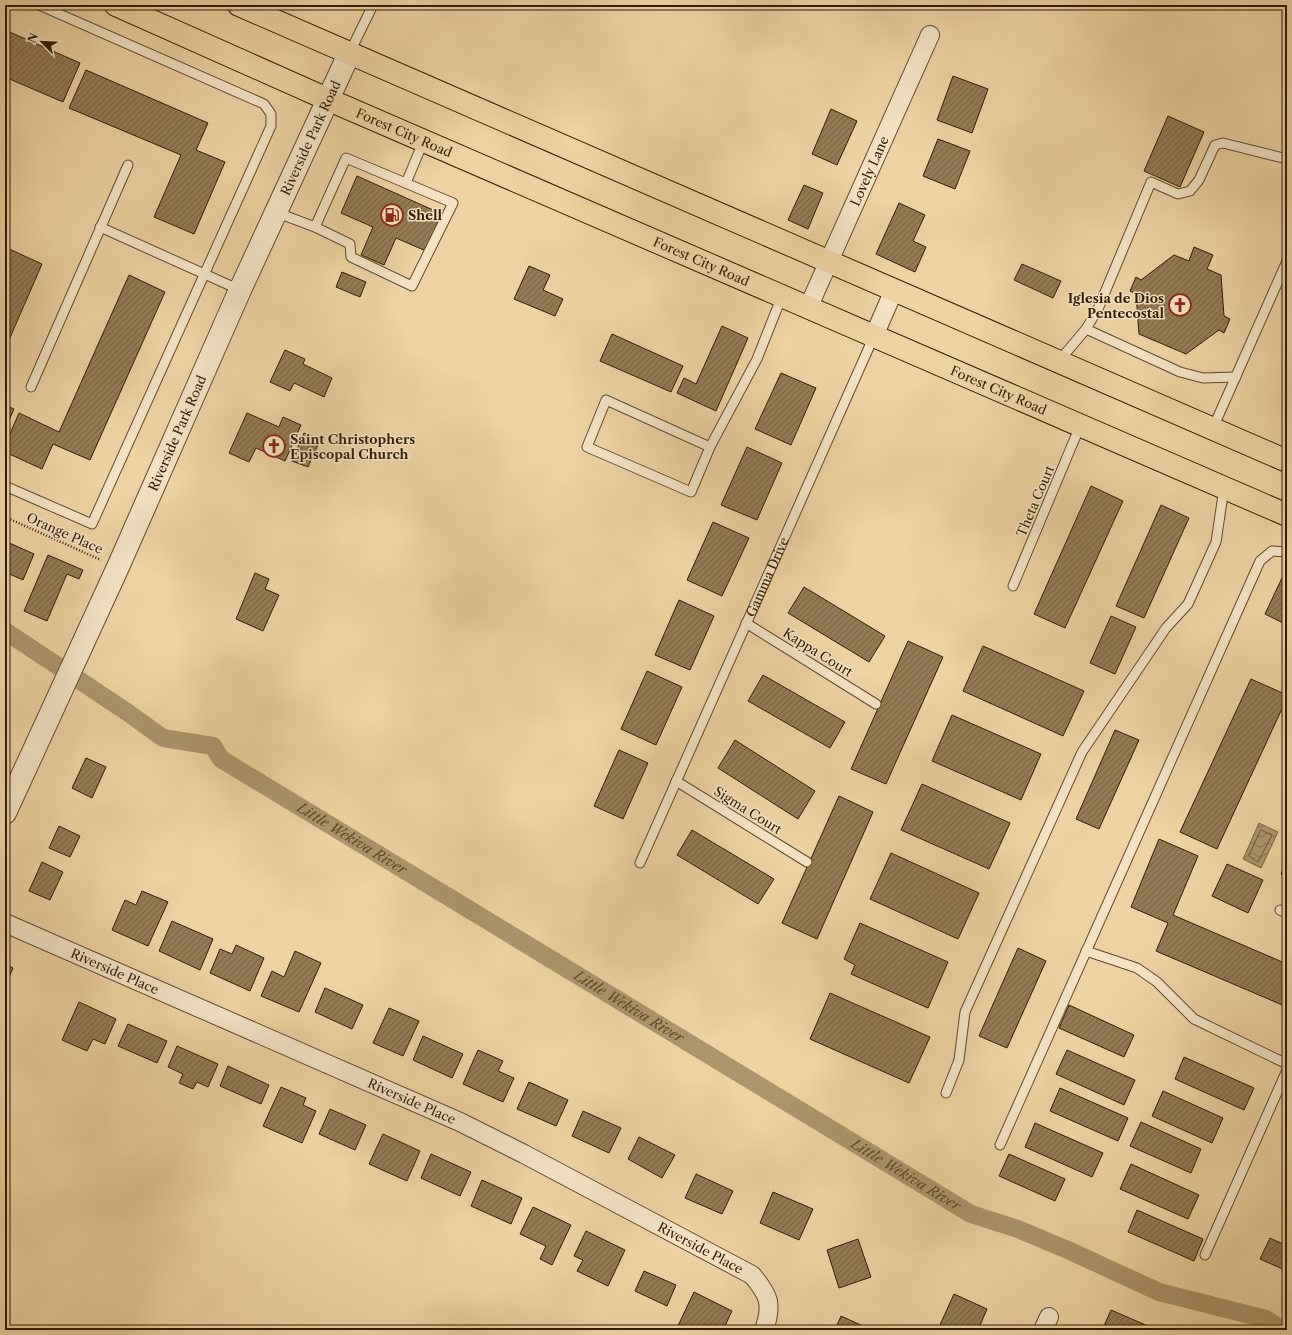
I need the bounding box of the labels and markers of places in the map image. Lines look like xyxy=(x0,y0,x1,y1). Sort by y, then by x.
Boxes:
fuel station icon: Shell xyxy=(379,202,405,228)
place label: Shell xyxy=(408,207,443,223)
place label: Iglesia de Dios Pentecostal xyxy=(1068,290,1164,321)
church icon: Iglesia de Dios Pentecostal xyxy=(1167,292,1193,318)
place label: Saint Christophers Episcopal Church xyxy=(290,431,415,462)
church icon: Saint Christophers Episcopal Church xyxy=(261,433,287,459)

